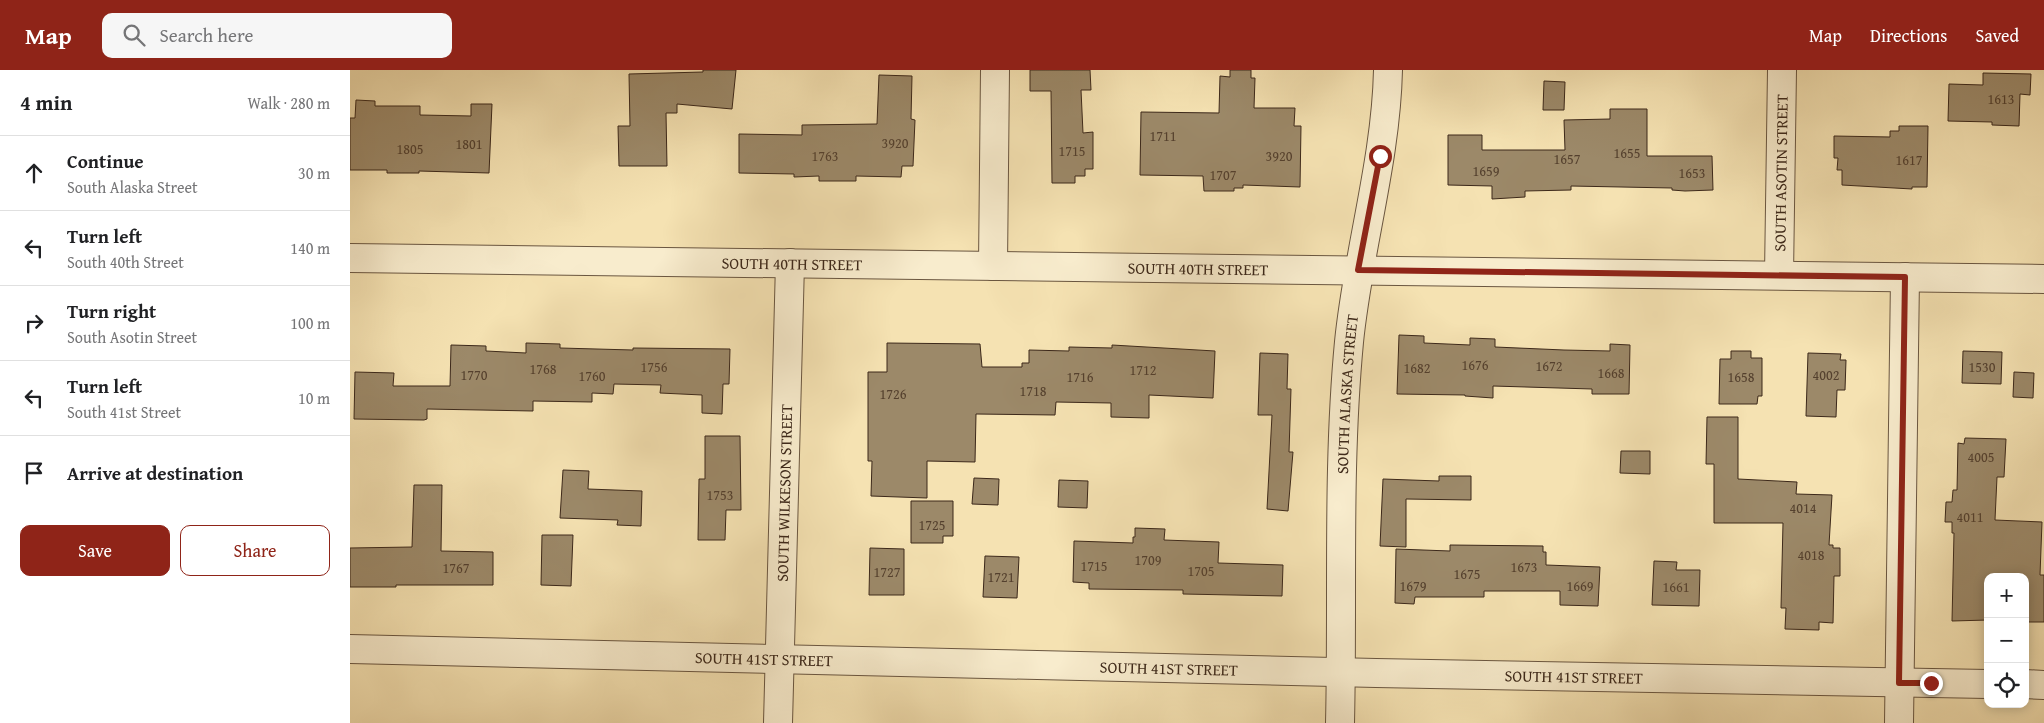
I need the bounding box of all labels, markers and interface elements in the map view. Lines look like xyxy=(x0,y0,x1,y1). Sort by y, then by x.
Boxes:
search box xyxy=(102,13,452,58)
text: Map xyxy=(25,18,72,53)
icon: search xyxy=(120,21,148,49)
text: Search here xyxy=(160,21,253,49)
text: Map xyxy=(1809,22,1842,49)
text: Directions xyxy=(1870,22,1947,49)
text: Saved xyxy=(1975,22,2019,49)
text: 4 min xyxy=(20,87,72,118)
house number: 1613 xyxy=(1988,89,2014,109)
text: Walk · 280 m xyxy=(247,91,330,115)
street label: SOUTH ASOTIN STREET xyxy=(1767,94,1794,252)
house number: 1711 xyxy=(1150,126,1176,146)
house number: 3920 xyxy=(882,133,909,153)
house number: 1801 xyxy=(456,134,482,154)
house number: 1805 xyxy=(397,139,423,159)
house number: 1715 xyxy=(1059,141,1085,161)
house number: 1655 xyxy=(1614,143,1640,163)
route start xyxy=(1369,145,1392,168)
house number: 1763 xyxy=(812,146,838,166)
house number: 3920 xyxy=(1266,146,1293,166)
text: Continue xyxy=(67,147,144,175)
house number: 1657 xyxy=(1554,149,1581,169)
house number: 1617 xyxy=(1896,150,1923,170)
icon: ahead xyxy=(20,159,48,187)
text: 30 m xyxy=(298,161,330,185)
house number: 1659 xyxy=(1473,161,1500,181)
house number: 1653 xyxy=(1679,163,1705,183)
house number: 1707 xyxy=(1210,165,1237,185)
text: South Alaska Street xyxy=(67,175,198,199)
text: Turn left xyxy=(67,222,142,250)
icon: left xyxy=(20,234,48,262)
text: 140 m xyxy=(290,236,330,260)
text: South 40th Street xyxy=(67,250,184,274)
street label: SOUTH 40TH STREET xyxy=(721,251,863,276)
street label: SOUTH 40TH STREET xyxy=(1127,256,1269,281)
text: Turn right xyxy=(67,297,156,325)
icon: right xyxy=(20,309,48,337)
text: 100 m xyxy=(290,311,330,335)
street label: SOUTH ALASKA STREET xyxy=(1330,313,1364,474)
text: South Asotin Street xyxy=(67,325,197,349)
house number: 1676 xyxy=(1462,355,1489,375)
house number: 1672 xyxy=(1536,356,1562,376)
house number: 1756 xyxy=(641,357,668,377)
house number: 1530 xyxy=(1969,357,1996,377)
house number: 1682 xyxy=(1404,358,1430,378)
house number: 1768 xyxy=(530,359,557,379)
house number: 1712 xyxy=(1130,360,1156,380)
house number: 1668 xyxy=(1598,363,1625,383)
house number: 1770 xyxy=(461,365,488,385)
house number: 4002 xyxy=(1813,365,1839,385)
house number: 1760 xyxy=(579,366,606,386)
house number: 1716 xyxy=(1067,367,1094,387)
house number: 1658 xyxy=(1728,367,1755,387)
text: Turn left xyxy=(67,372,142,400)
house number: 1718 xyxy=(1020,381,1047,401)
icon: left xyxy=(20,384,48,412)
house number: 1726 xyxy=(880,384,907,404)
text: 10 m xyxy=(298,386,330,410)
text: South 41st Street xyxy=(67,400,181,424)
street label: SOUTH WILKESON STREET xyxy=(770,404,798,582)
house number: 4005 xyxy=(1968,447,1994,467)
icon: arrive xyxy=(20,459,48,487)
text: Arrive at destination xyxy=(67,459,243,487)
house number: 1753 xyxy=(707,485,733,505)
house number: 4014 xyxy=(1790,498,1817,518)
house number: 4011 xyxy=(1957,507,1983,527)
house number: 1725 xyxy=(919,515,945,535)
button: Save xyxy=(20,525,170,576)
button: Share xyxy=(180,525,330,576)
house number: 4018 xyxy=(1798,545,1825,565)
house number: 1709 xyxy=(1135,550,1162,570)
house number: 1715 xyxy=(1081,556,1107,576)
house number: 1673 xyxy=(1511,557,1537,577)
house number: 1767 xyxy=(443,558,470,578)
house number: 1705 xyxy=(1188,561,1214,581)
house number: 1727 xyxy=(874,562,901,582)
house number: 1675 xyxy=(1454,564,1480,584)
house number: 1721 xyxy=(988,567,1014,587)
map controls xyxy=(1984,573,2029,708)
button: + xyxy=(1984,573,2029,618)
house number: 1679 xyxy=(1400,576,1427,596)
house number: 1669 xyxy=(1567,576,1594,596)
house number: 1661 xyxy=(1663,577,1689,597)
button: − xyxy=(1984,618,2029,663)
street label: SOUTH 41ST STREET xyxy=(695,645,833,672)
street label: SOUTH 41ST STREET xyxy=(1099,655,1238,682)
street label: SOUTH 41ST STREET xyxy=(1504,663,1643,690)
button: locate xyxy=(1984,663,2029,708)
route end xyxy=(1920,672,1943,695)

